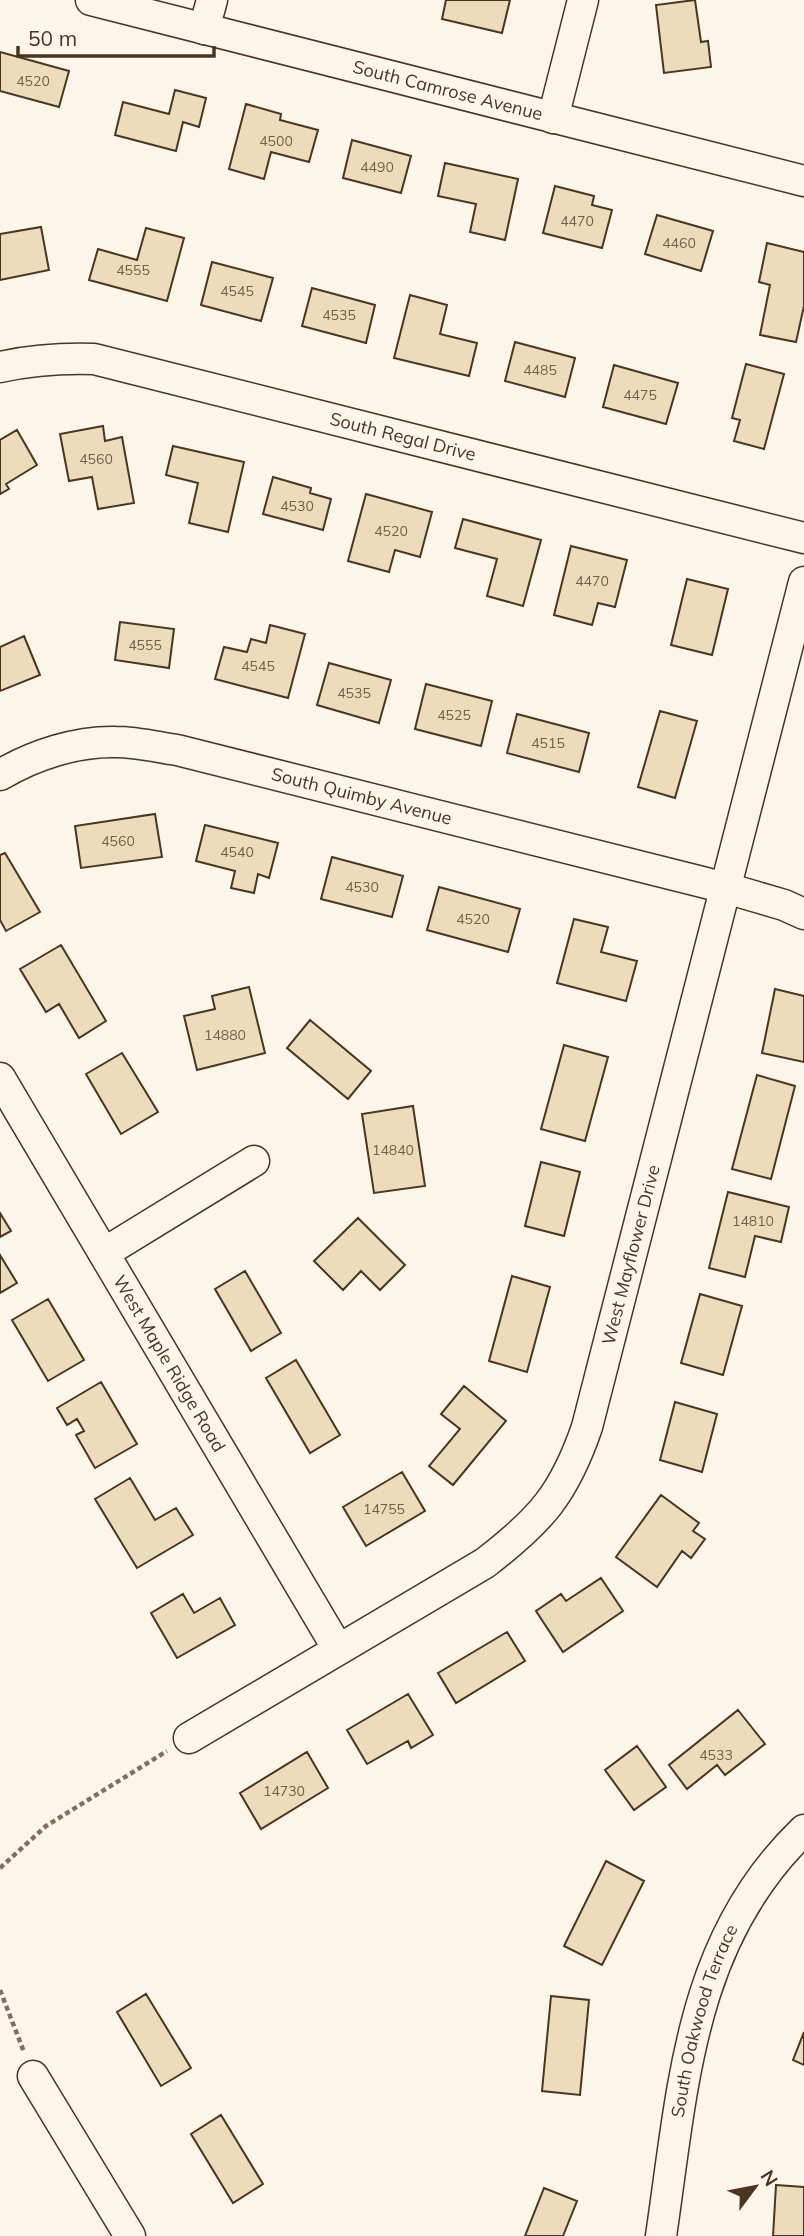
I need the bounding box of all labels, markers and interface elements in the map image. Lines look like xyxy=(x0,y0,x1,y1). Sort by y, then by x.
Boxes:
scale bar xyxy=(18,14,214,58)
text: 50 m xyxy=(28,25,77,51)
street label: South Camrose Avenue xyxy=(350,55,545,125)
house number: 4520 xyxy=(16,72,50,90)
house number: 4500 xyxy=(259,132,293,150)
house number: 4490 xyxy=(360,158,394,176)
house number: 4470 xyxy=(560,212,594,230)
house number: 4460 xyxy=(662,234,696,252)
house number: 4555 xyxy=(116,261,150,279)
house number: 4545 xyxy=(220,282,254,300)
house number: 4535 xyxy=(322,306,356,324)
house number: 4485 xyxy=(523,361,557,379)
house number: 4475 xyxy=(623,386,657,404)
street label: South Regal Drive xyxy=(327,407,478,466)
house number: 4560 xyxy=(79,450,113,468)
house number: 4530 xyxy=(280,497,314,515)
house number: 4520 xyxy=(374,522,408,540)
house number: 4470 xyxy=(575,572,609,590)
house number: 4555 xyxy=(128,636,162,654)
house number: 4545 xyxy=(241,657,275,675)
house number: 4535 xyxy=(337,684,371,702)
house number: 4525 xyxy=(437,706,471,724)
house number: 4515 xyxy=(531,734,565,752)
street label: South Quimby Avenue xyxy=(269,762,455,830)
house number: 4560 xyxy=(101,832,135,850)
house number: 4540 xyxy=(220,843,254,861)
house number: 4530 xyxy=(345,878,379,896)
house number: 4520 xyxy=(456,910,490,928)
house number: 14880 xyxy=(204,1026,246,1044)
house number: 14840 xyxy=(372,1141,414,1159)
street label: West Mayflower Drive xyxy=(597,1162,665,1347)
house number: 14810 xyxy=(732,1212,774,1230)
street label: West Maple Ridge Road xyxy=(108,1271,231,1456)
house number: 14755 xyxy=(363,1500,405,1518)
house number: 4533 xyxy=(699,1746,733,1764)
house number: 14730 xyxy=(263,1782,305,1800)
street label: South Oakwood Terrace xyxy=(666,1920,743,2119)
north arrow xyxy=(720,2152,790,2222)
text: N xyxy=(755,2166,783,2190)

